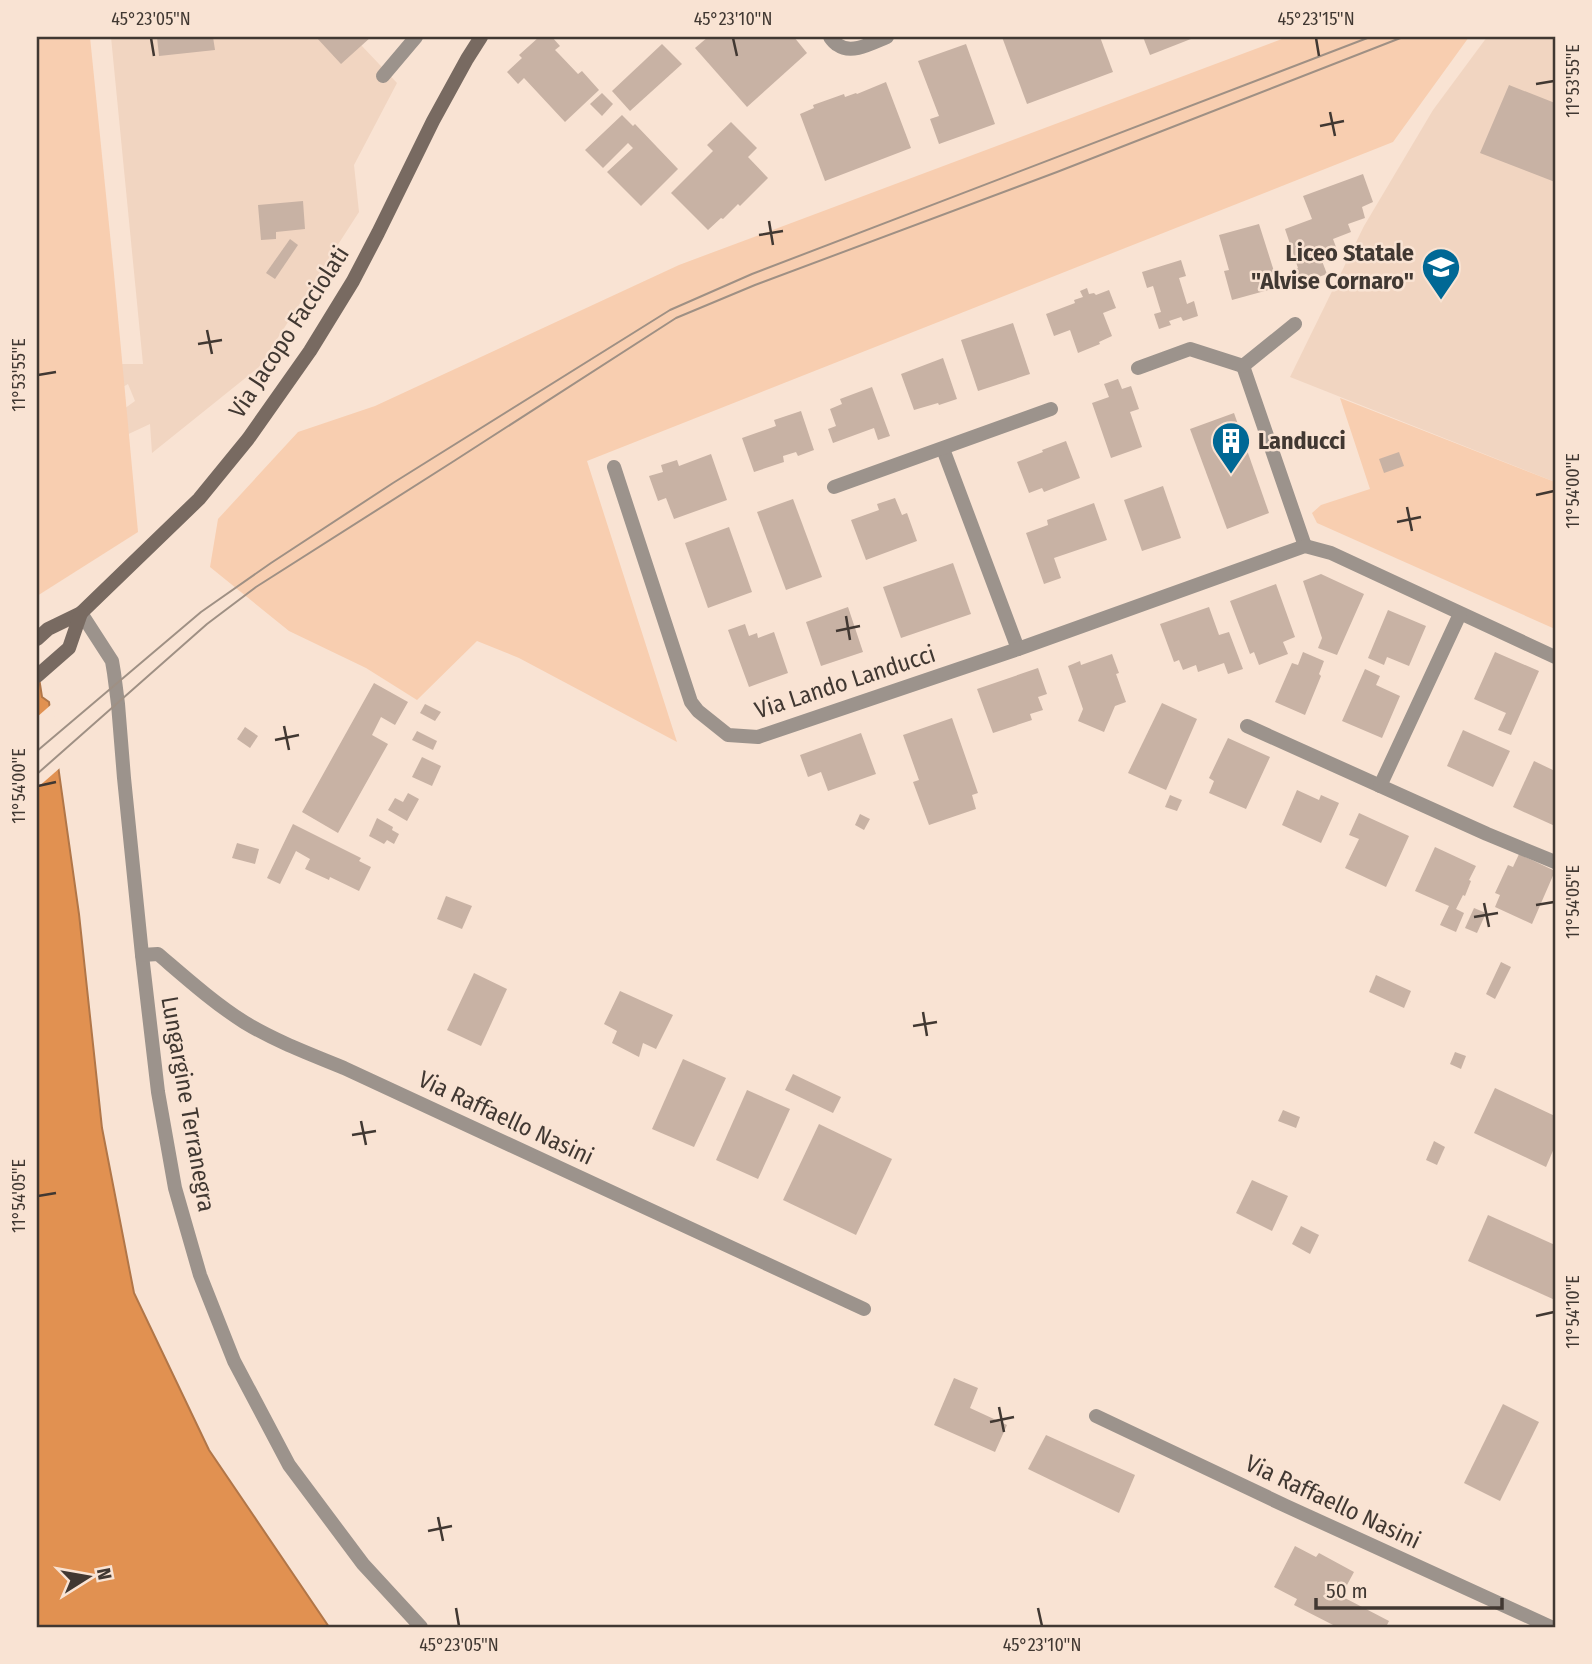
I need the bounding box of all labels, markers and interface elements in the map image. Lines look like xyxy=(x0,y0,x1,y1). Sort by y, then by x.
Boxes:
text: 45°23'05"N xyxy=(111,8,191,30)
text: 45°23'10"N xyxy=(694,8,772,30)
text: 45°23'15"N xyxy=(1277,8,1355,30)
text: 11°53'55"E xyxy=(1562,44,1584,118)
place label: Liceo Statale "Alvise Cornaro" xyxy=(1251,239,1414,295)
street label: Via Jacopo Facciolati xyxy=(223,241,355,423)
school or university icon: Liceo Statale "Alvise Cornaro" xyxy=(1420,246,1462,301)
text: 11°53'55"E xyxy=(8,338,30,412)
building icon: Landucci xyxy=(1210,420,1252,475)
place label: Landucci xyxy=(1258,427,1346,455)
text: 11°54'00"E xyxy=(1562,453,1584,529)
street label: Via Lando Landucci xyxy=(751,640,939,724)
text: 11°54'00"E xyxy=(8,748,30,824)
text: 11°54'05"E xyxy=(1562,865,1584,939)
street label: Lungargine Terranegra xyxy=(155,994,221,1214)
street label: Via Raffaello Nasini xyxy=(414,1065,598,1171)
text: 11°54'05"E xyxy=(8,1159,30,1233)
text: 11°54'10"E xyxy=(1562,1275,1584,1349)
street label: Via Raffaello Nasini xyxy=(1241,1449,1425,1555)
north arrow xyxy=(52,1542,122,1612)
text: N xyxy=(92,1566,117,1582)
scale bar xyxy=(1316,1566,1501,1610)
text: 50 m xyxy=(1326,1578,1368,1604)
text: 45°23'05"N xyxy=(419,1634,499,1656)
text: 45°23'10"N xyxy=(1003,1634,1081,1656)

